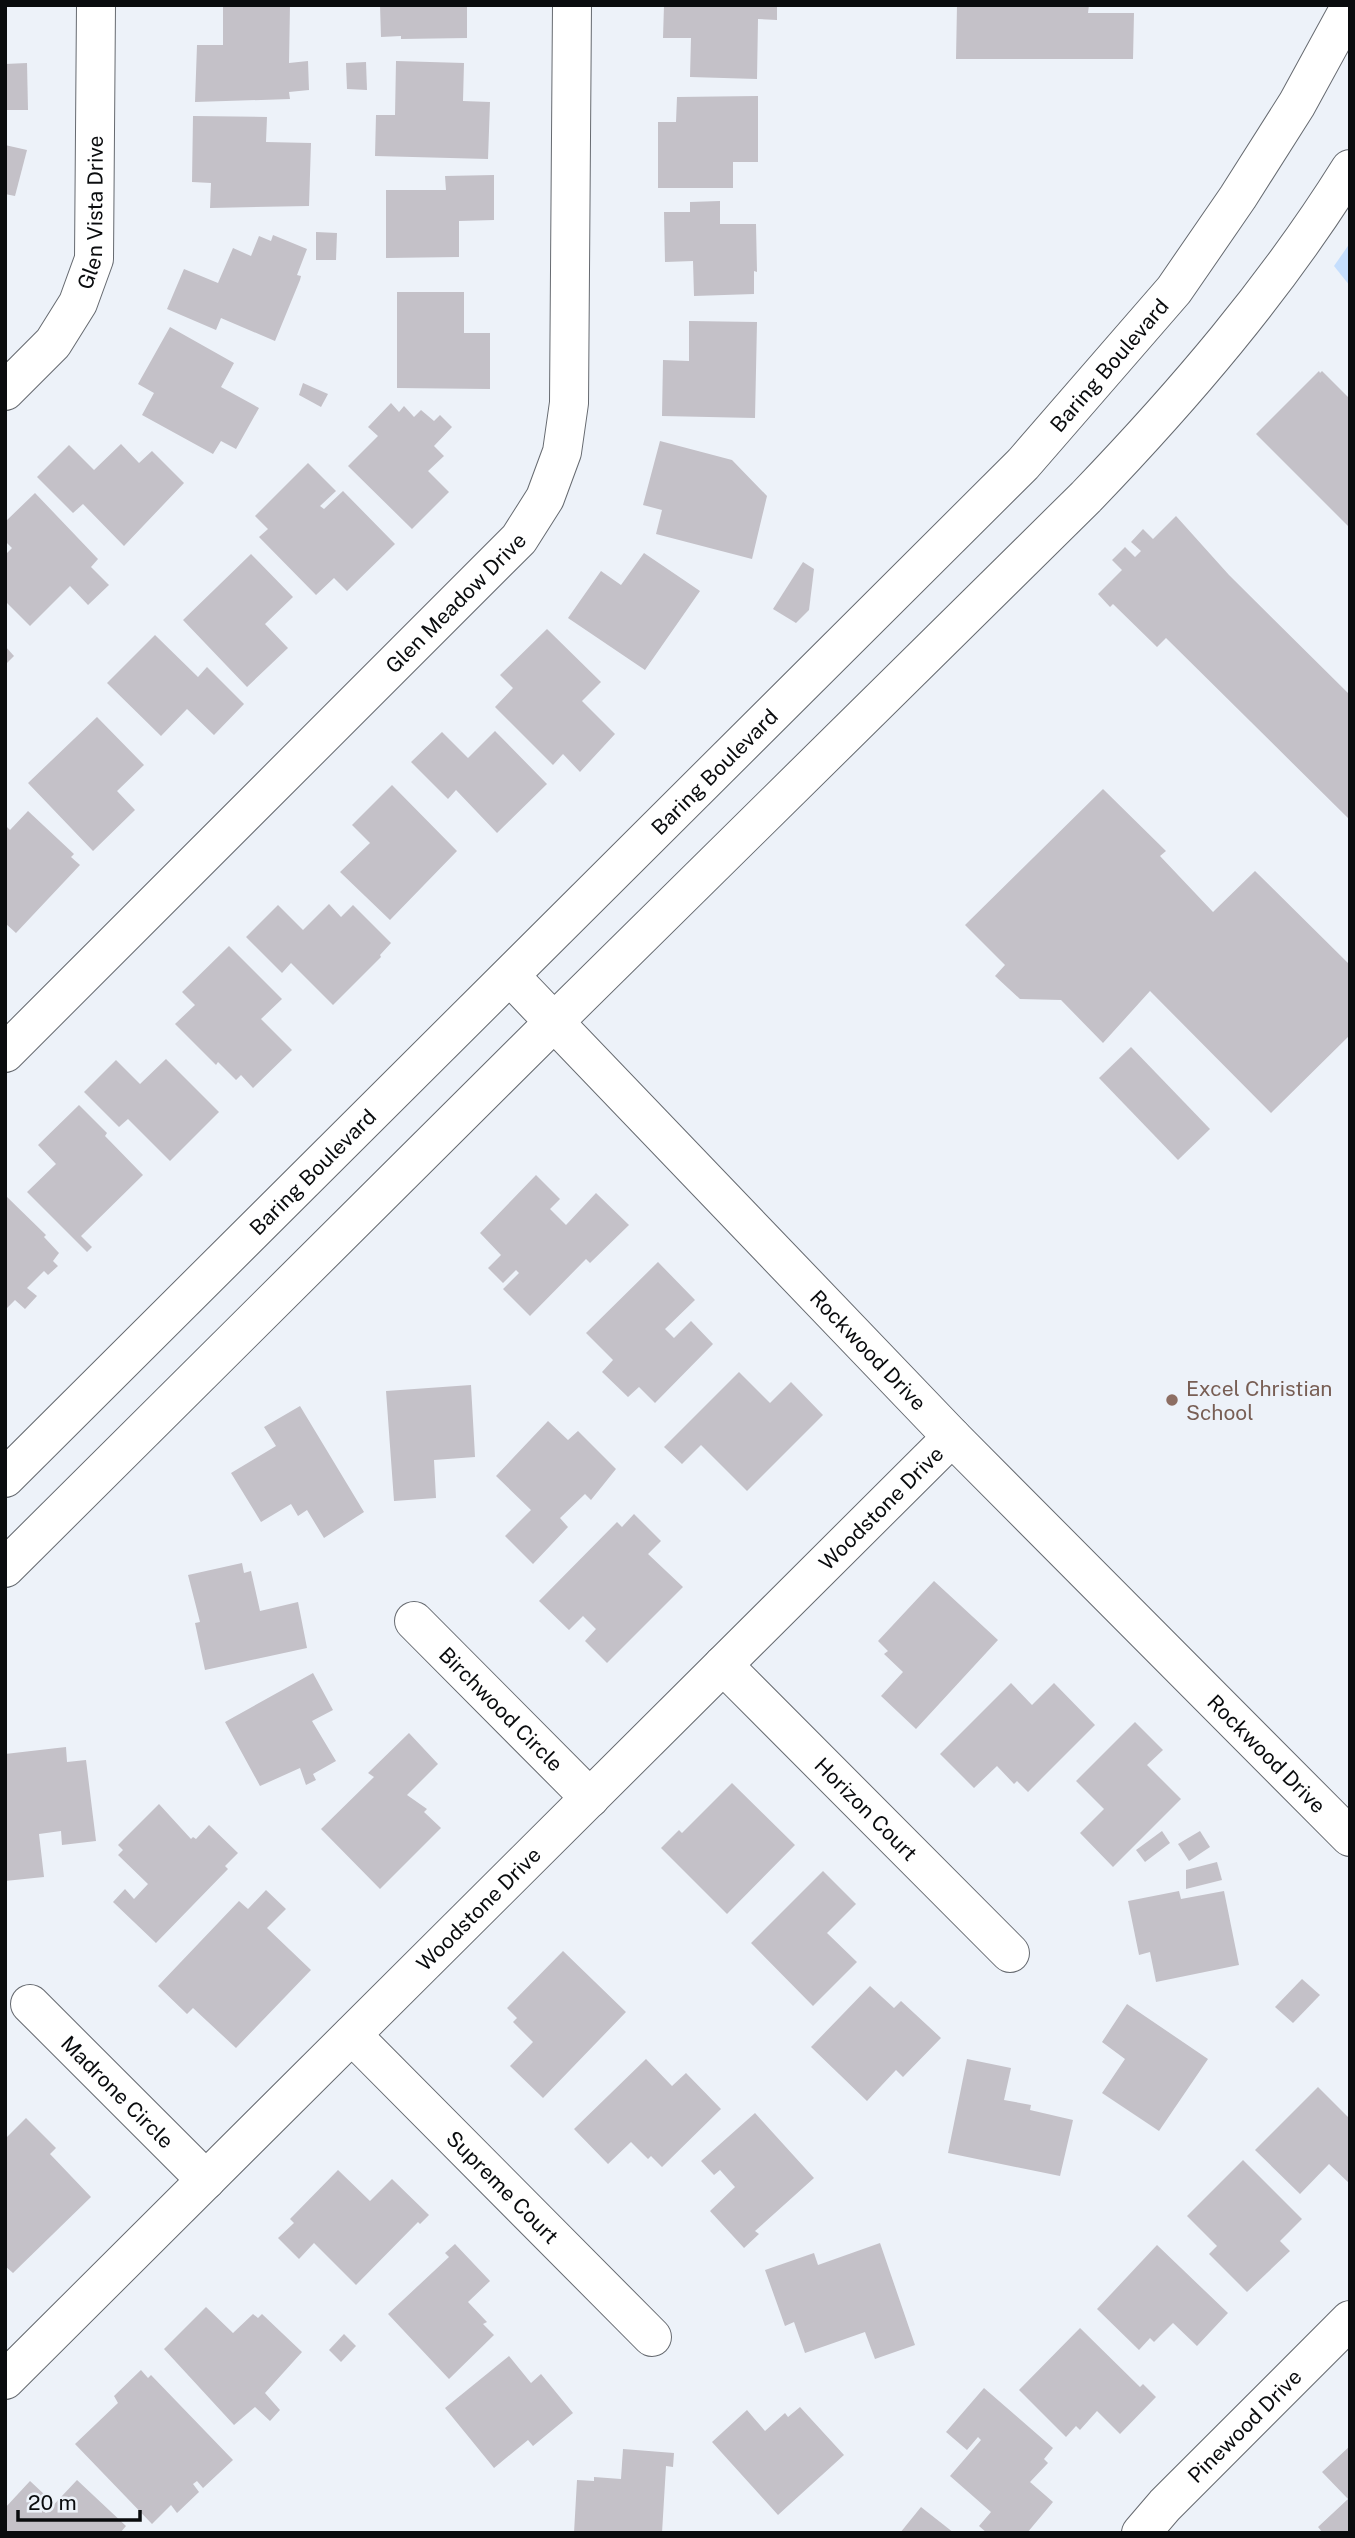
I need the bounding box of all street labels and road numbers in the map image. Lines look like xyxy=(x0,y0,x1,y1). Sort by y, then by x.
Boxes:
street label: Glen Vista Drive xyxy=(72,135,107,293)
street label: Baring Boulevard xyxy=(1044,293,1173,437)
street label: Glen Meadow Drive xyxy=(380,527,531,678)
street label: Baring Boulevard xyxy=(646,703,783,840)
street label: Baring Boulevard xyxy=(244,1104,381,1240)
street label: Rockwood Drive xyxy=(805,1285,932,1415)
street label: Woodstone Drive xyxy=(814,1441,948,1575)
street label: Birchwood Circle xyxy=(434,1642,568,1776)
street label: Rockwood Drive xyxy=(1203,1689,1331,1818)
street label: Horizon Court xyxy=(810,1752,923,1865)
street label: Woodstone Drive xyxy=(411,1842,546,1976)
street label: Madrone Circle xyxy=(56,2030,179,2153)
street label: Supreme Court xyxy=(442,2125,564,2248)
street label: Pinewood Drive xyxy=(1182,2364,1306,2488)

